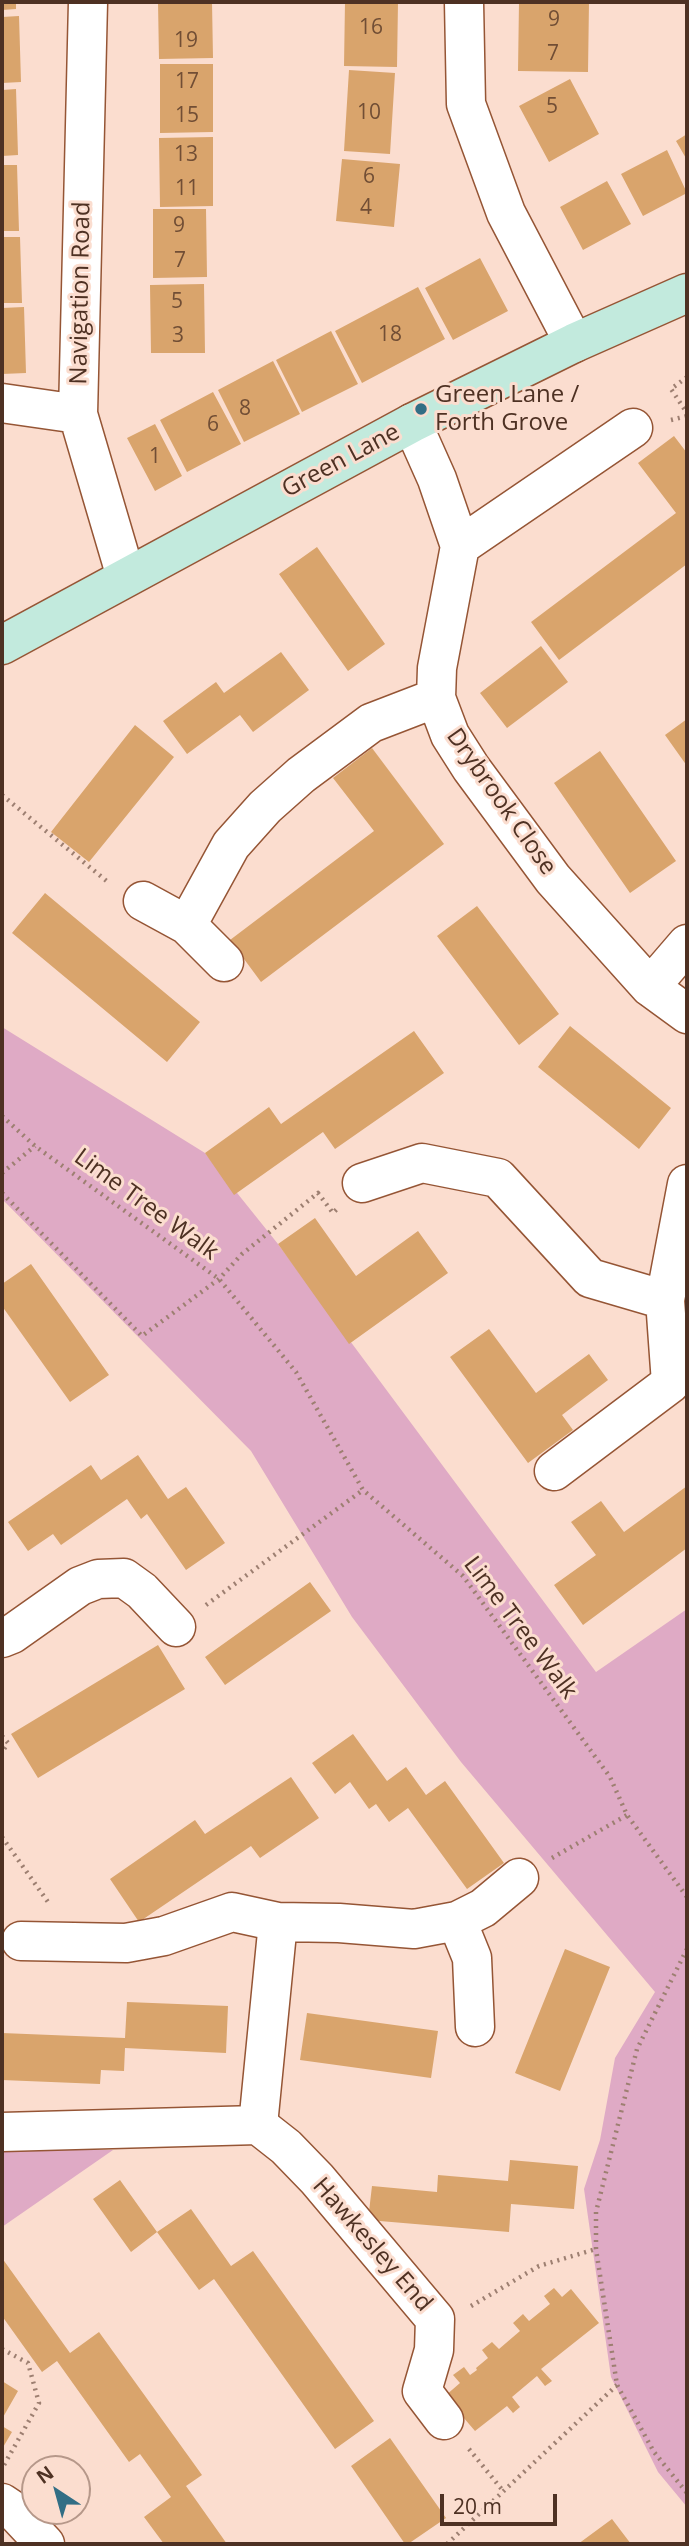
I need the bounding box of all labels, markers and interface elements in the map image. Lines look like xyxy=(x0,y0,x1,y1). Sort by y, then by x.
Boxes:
house number: 9 xyxy=(548,7,560,33)
house number: 16 xyxy=(359,15,383,41)
house number: 19 xyxy=(174,28,198,54)
house number: 7 xyxy=(547,41,559,67)
house number: 17 xyxy=(175,69,199,95)
house number: 5 xyxy=(546,94,558,120)
house number: 10 xyxy=(357,100,381,126)
house number: 15 xyxy=(175,103,199,129)
house number: 13 xyxy=(174,142,198,168)
house number: 6 xyxy=(363,164,375,190)
house number: 11 xyxy=(175,176,199,202)
house number: 4 xyxy=(360,195,372,221)
street label: Navigation Road xyxy=(65,201,97,385)
house number: 9 xyxy=(173,213,185,239)
house number: 7 xyxy=(174,248,186,274)
house number: 5 xyxy=(171,289,183,315)
house number: 18 xyxy=(378,322,402,348)
house number: 3 xyxy=(172,323,184,349)
place label: Green Lane / Forth Grove xyxy=(435,381,579,437)
house number: 8 xyxy=(239,396,251,422)
marker: Green Lane / Forth Grove xyxy=(413,401,429,417)
house number: 6 xyxy=(207,412,219,438)
street label: Green Lane xyxy=(277,418,405,504)
house number: 1 xyxy=(149,444,161,470)
street label: Drybrook Close xyxy=(440,723,562,881)
street label: Lime Tree Walk xyxy=(68,1143,224,1267)
street label: Lime Tree Walk xyxy=(457,1551,583,1705)
street label: Hawkesley End xyxy=(306,2172,438,2318)
north arrow xyxy=(21,2455,91,2525)
text: N xyxy=(31,2460,59,2490)
scale bar xyxy=(444,2480,561,2524)
text: 20 m xyxy=(453,2492,502,2520)

